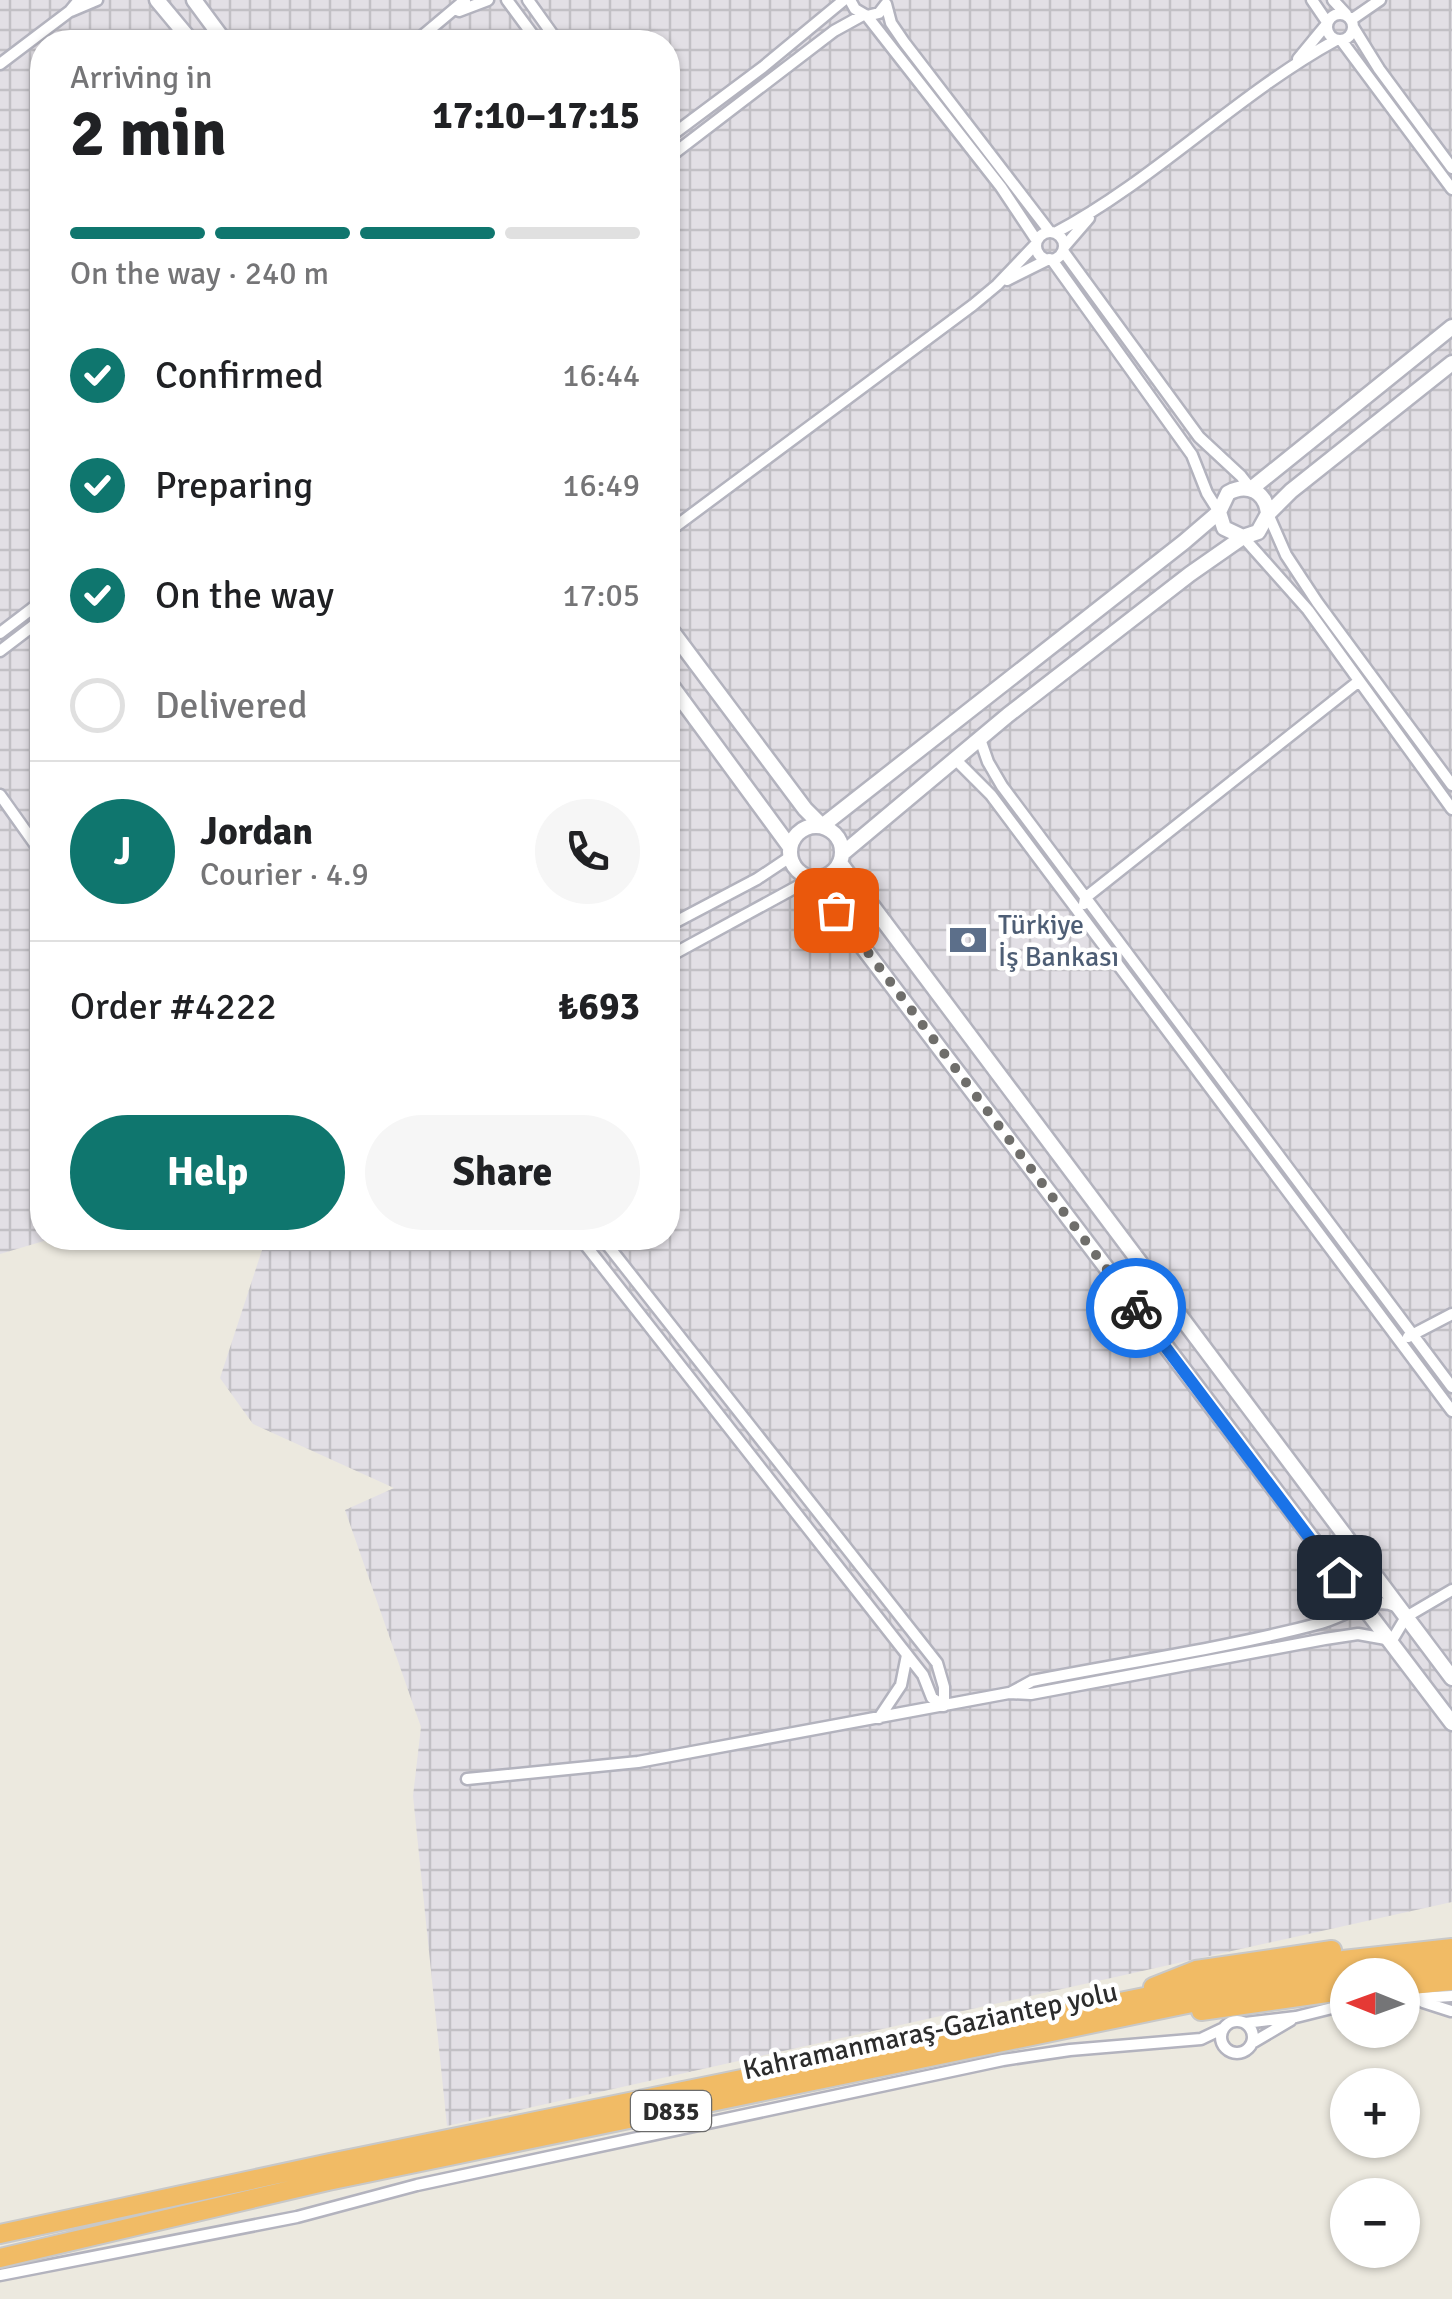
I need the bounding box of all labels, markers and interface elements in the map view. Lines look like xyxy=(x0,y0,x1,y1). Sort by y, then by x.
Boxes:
text: Arriving in xyxy=(70,58,212,97)
text: 17:10–17:15 xyxy=(432,92,640,139)
text: 2 min xyxy=(70,94,227,174)
text: On the way · 240 m xyxy=(70,254,329,293)
icon: check xyxy=(70,348,125,403)
text: Confirmed xyxy=(155,352,324,399)
text: 16:44 xyxy=(562,356,640,395)
icon: check xyxy=(70,458,125,513)
text: Preparing xyxy=(155,462,313,509)
text: 16:49 xyxy=(562,466,640,505)
icon: check xyxy=(70,568,125,623)
text: On the way xyxy=(155,572,334,619)
text: 17:05 xyxy=(562,576,640,615)
text: Delivered xyxy=(155,682,308,729)
button: phone xyxy=(535,799,640,904)
text: Jordan xyxy=(200,808,313,855)
text: J xyxy=(114,828,131,875)
text: Courier · 4.9 xyxy=(200,855,369,894)
pin xyxy=(794,868,879,953)
icon: bag xyxy=(809,883,864,938)
place label: Türkiye İş Bankası xyxy=(998,908,1119,974)
bank icon: Türkiye İş Bankası xyxy=(947,919,989,961)
text: Order #4222 xyxy=(70,983,277,1030)
text: ₺693 xyxy=(558,983,640,1030)
button: Help xyxy=(70,1115,345,1230)
button: Share xyxy=(365,1115,640,1230)
courier xyxy=(1086,1258,1186,1358)
icon: bike xyxy=(1109,1281,1164,1336)
pin xyxy=(1297,1535,1382,1620)
icon: home xyxy=(1312,1550,1367,1605)
north arrow xyxy=(1330,1958,1420,2048)
map controls xyxy=(1330,1958,1420,2268)
street label: Kahramanmaraş-Gaziantep yolu xyxy=(740,1975,1121,2087)
button: + xyxy=(1330,2068,1420,2158)
road number: D835 xyxy=(631,2091,711,2131)
button: − xyxy=(1330,2178,1420,2268)

